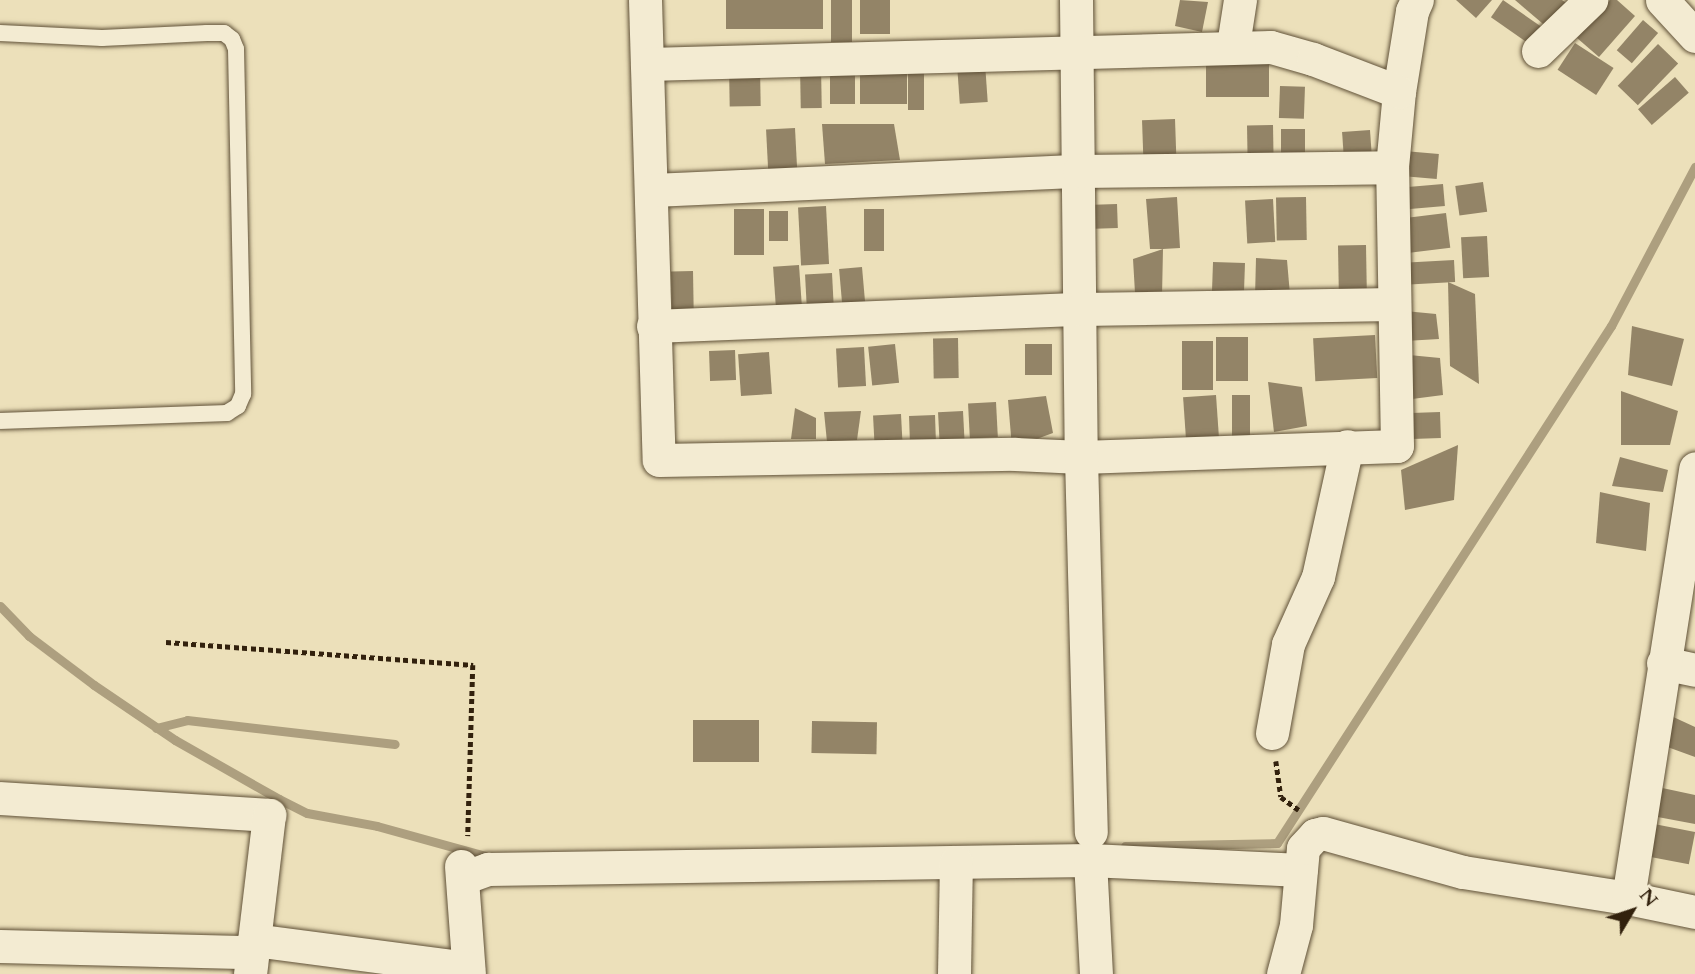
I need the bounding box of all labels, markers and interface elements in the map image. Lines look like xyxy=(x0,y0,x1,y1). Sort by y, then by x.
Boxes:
north arrow xyxy=(1597,876,1667,946)
text: N xyxy=(1633,883,1664,912)

